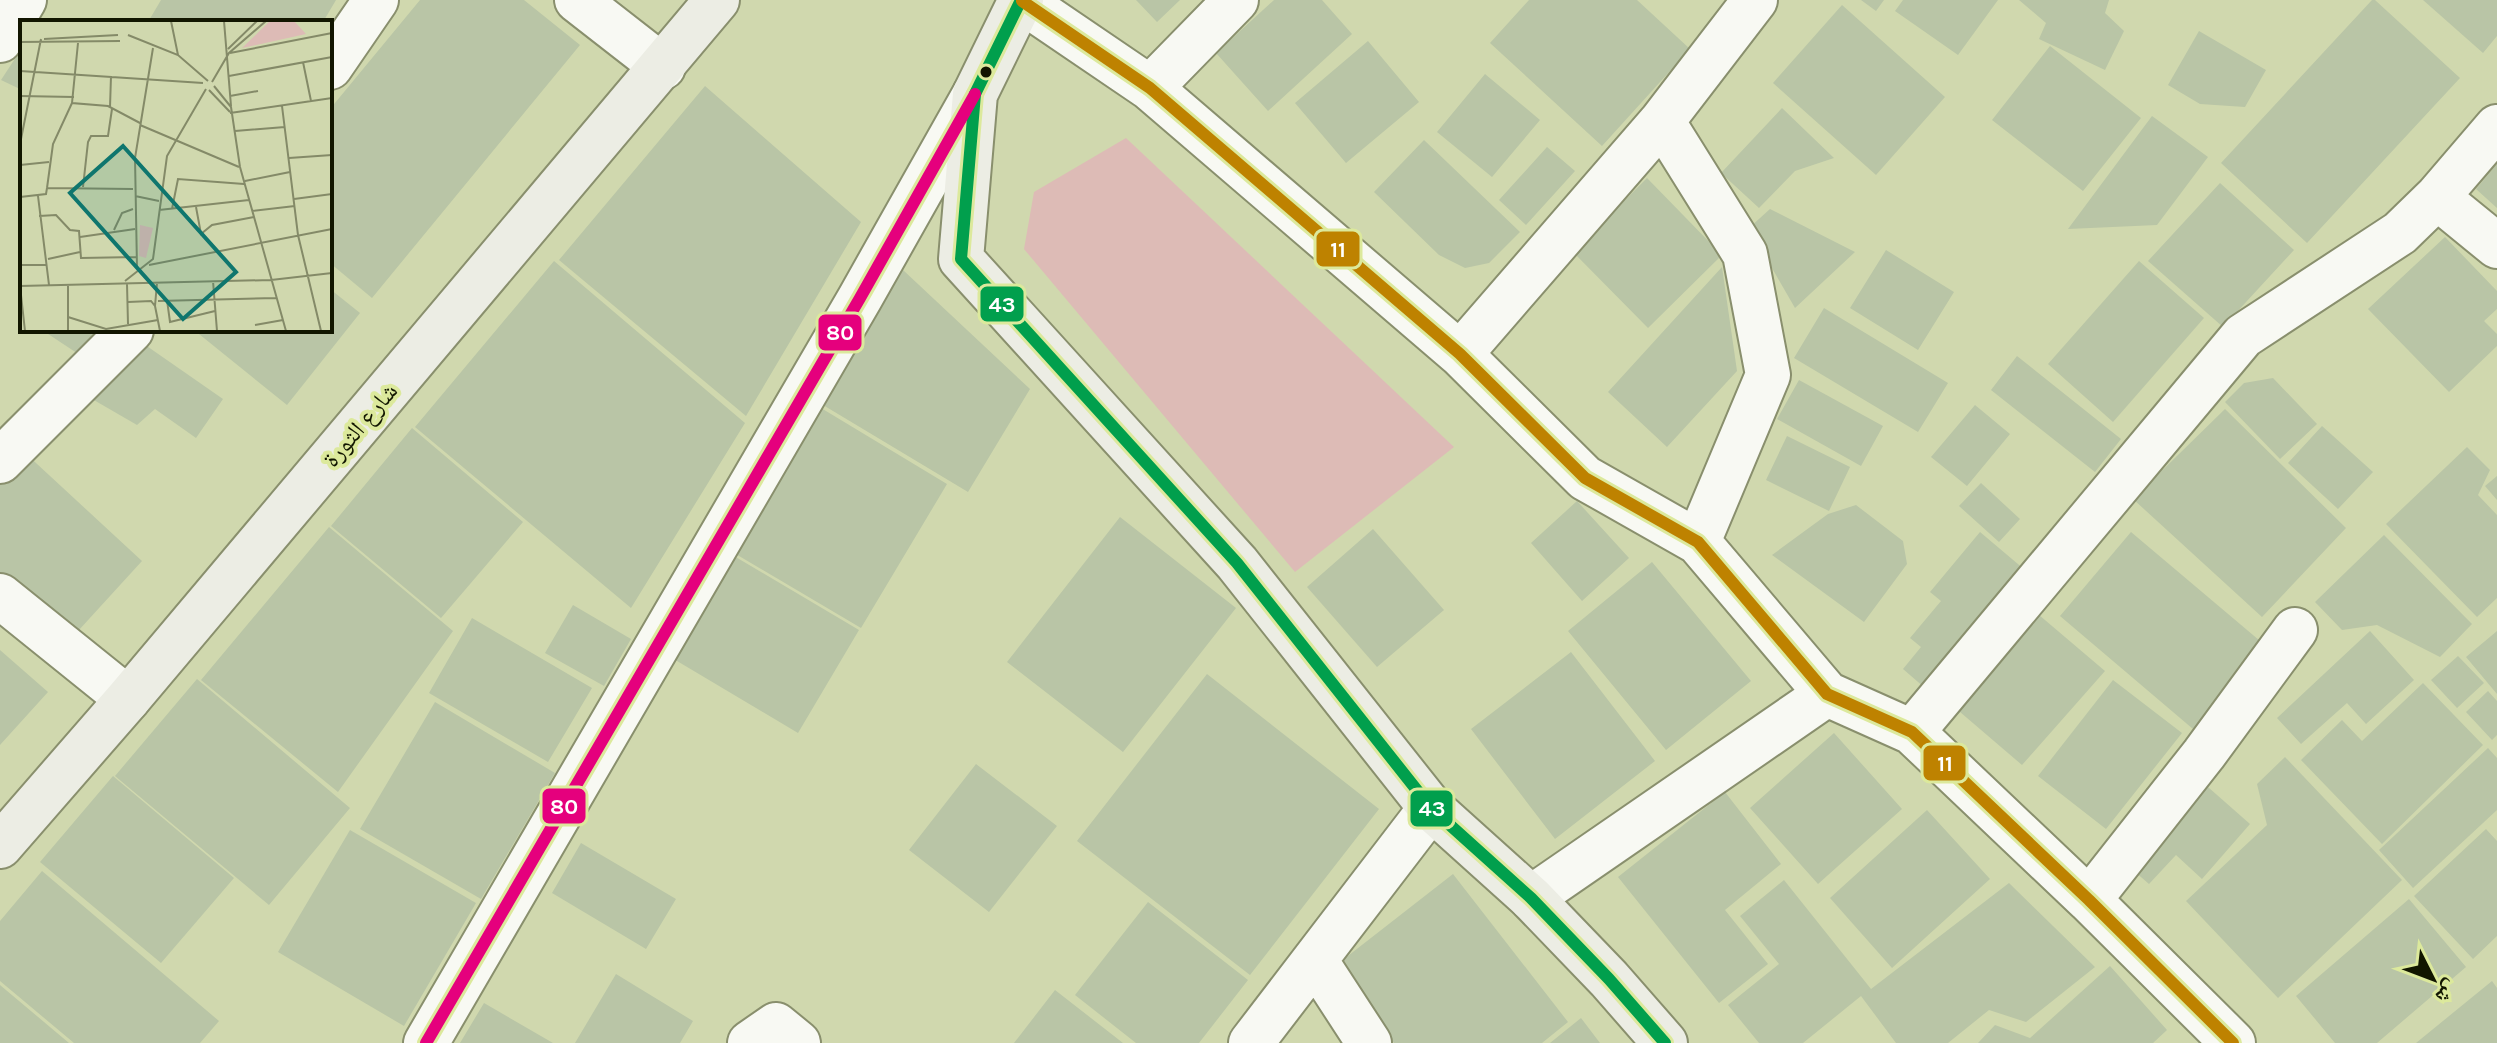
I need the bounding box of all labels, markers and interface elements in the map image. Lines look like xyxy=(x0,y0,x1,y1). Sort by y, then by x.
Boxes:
inset map xyxy=(20,20,332,332)
unlabelled marker xyxy=(978,64,994,80)
line badge: 11 xyxy=(1315,230,1361,268)
text: 11 xyxy=(1330,237,1346,263)
line badge: 43 xyxy=(979,285,1025,323)
text: 43 xyxy=(989,292,1015,318)
line badge: 80 xyxy=(817,313,863,352)
text: 80 xyxy=(826,320,854,346)
street label: شارع الثورة xyxy=(317,377,404,473)
line badge: 11 xyxy=(1922,744,1967,782)
text: 11 xyxy=(1937,751,1953,777)
line badge: 80 xyxy=(541,787,587,825)
line badge: 43 xyxy=(1409,789,1454,828)
text: 80 xyxy=(550,794,578,820)
text: 43 xyxy=(1419,796,1445,822)
north arrow xyxy=(2393,939,2473,1019)
text: ش xyxy=(2430,974,2465,1009)

